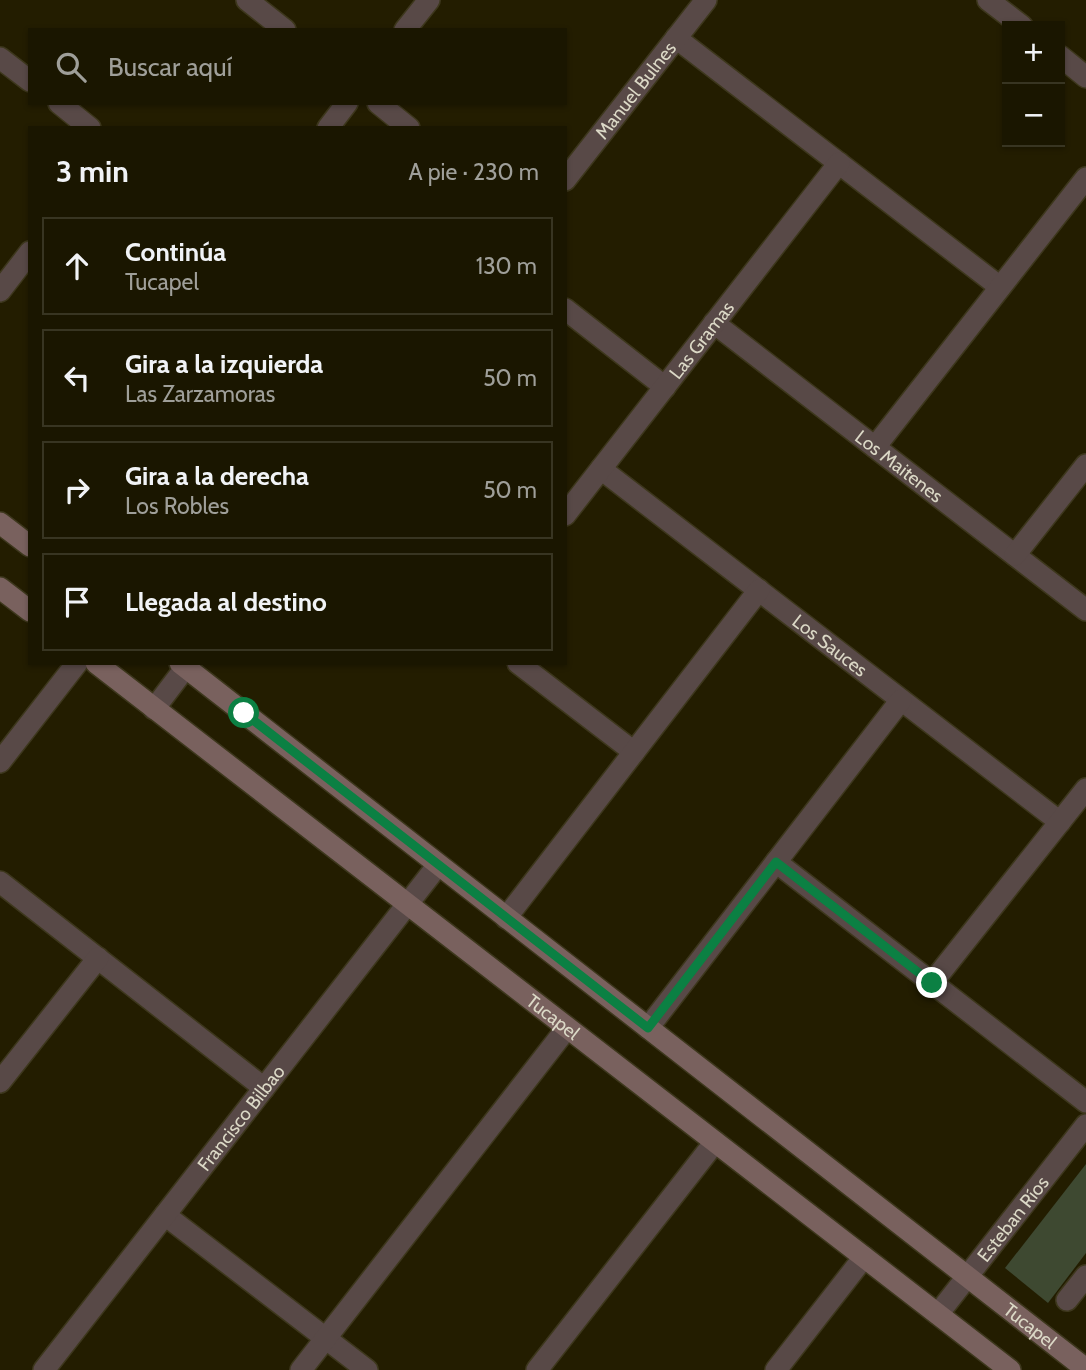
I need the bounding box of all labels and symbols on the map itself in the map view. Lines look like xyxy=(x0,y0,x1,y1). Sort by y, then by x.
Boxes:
street label: Manuel Bulnes xyxy=(590,37,681,144)
street label: Las Gramas xyxy=(664,296,739,383)
street label: Los Maitenes xyxy=(851,425,948,507)
street label: Los Sauces xyxy=(788,609,872,681)
route start xyxy=(228,697,259,728)
route end xyxy=(916,967,947,998)
street label: Tucapel xyxy=(522,989,585,1045)
street label: Francisco Bilbao xyxy=(192,1060,289,1175)
street label: Esteban Ríos xyxy=(972,1171,1053,1266)
street label: Tucapel xyxy=(999,1298,1062,1354)

